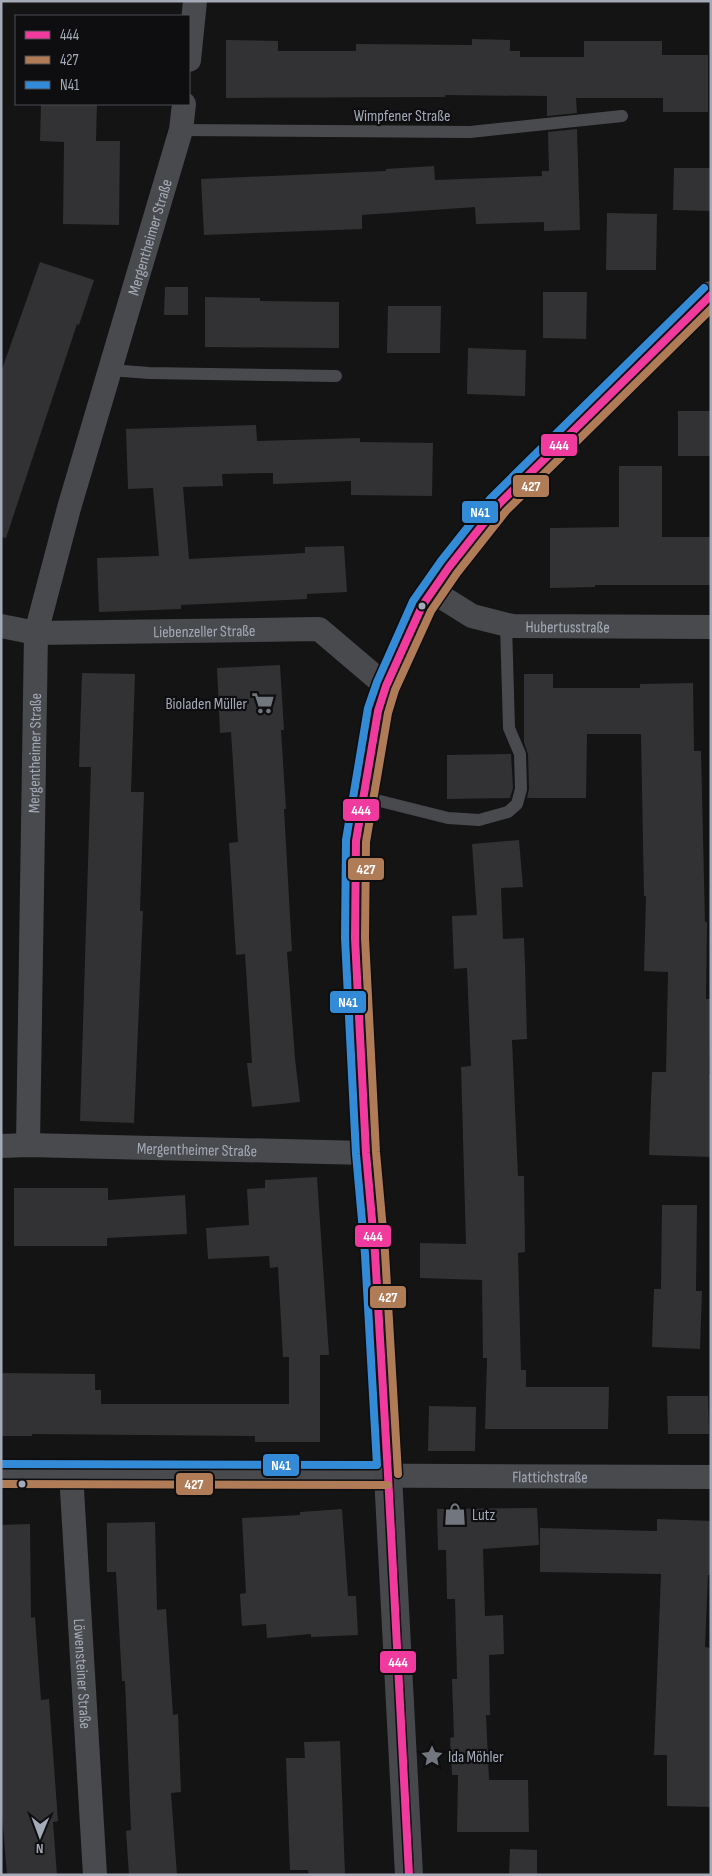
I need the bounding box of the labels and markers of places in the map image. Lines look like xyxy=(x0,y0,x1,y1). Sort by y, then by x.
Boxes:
unlabelled marker xyxy=(417,601,427,611)
supermarket icon: Bioladen Müller xyxy=(250,690,276,716)
place label: Bioladen Müller xyxy=(165,695,247,714)
unlabelled marker xyxy=(17,1479,27,1489)
shop icon: Lutz xyxy=(442,1501,468,1527)
place label: Lutz xyxy=(472,1506,496,1525)
place icon: Ida Möhler xyxy=(419,1743,445,1769)
place label: Ida Möhler xyxy=(448,1748,504,1767)

